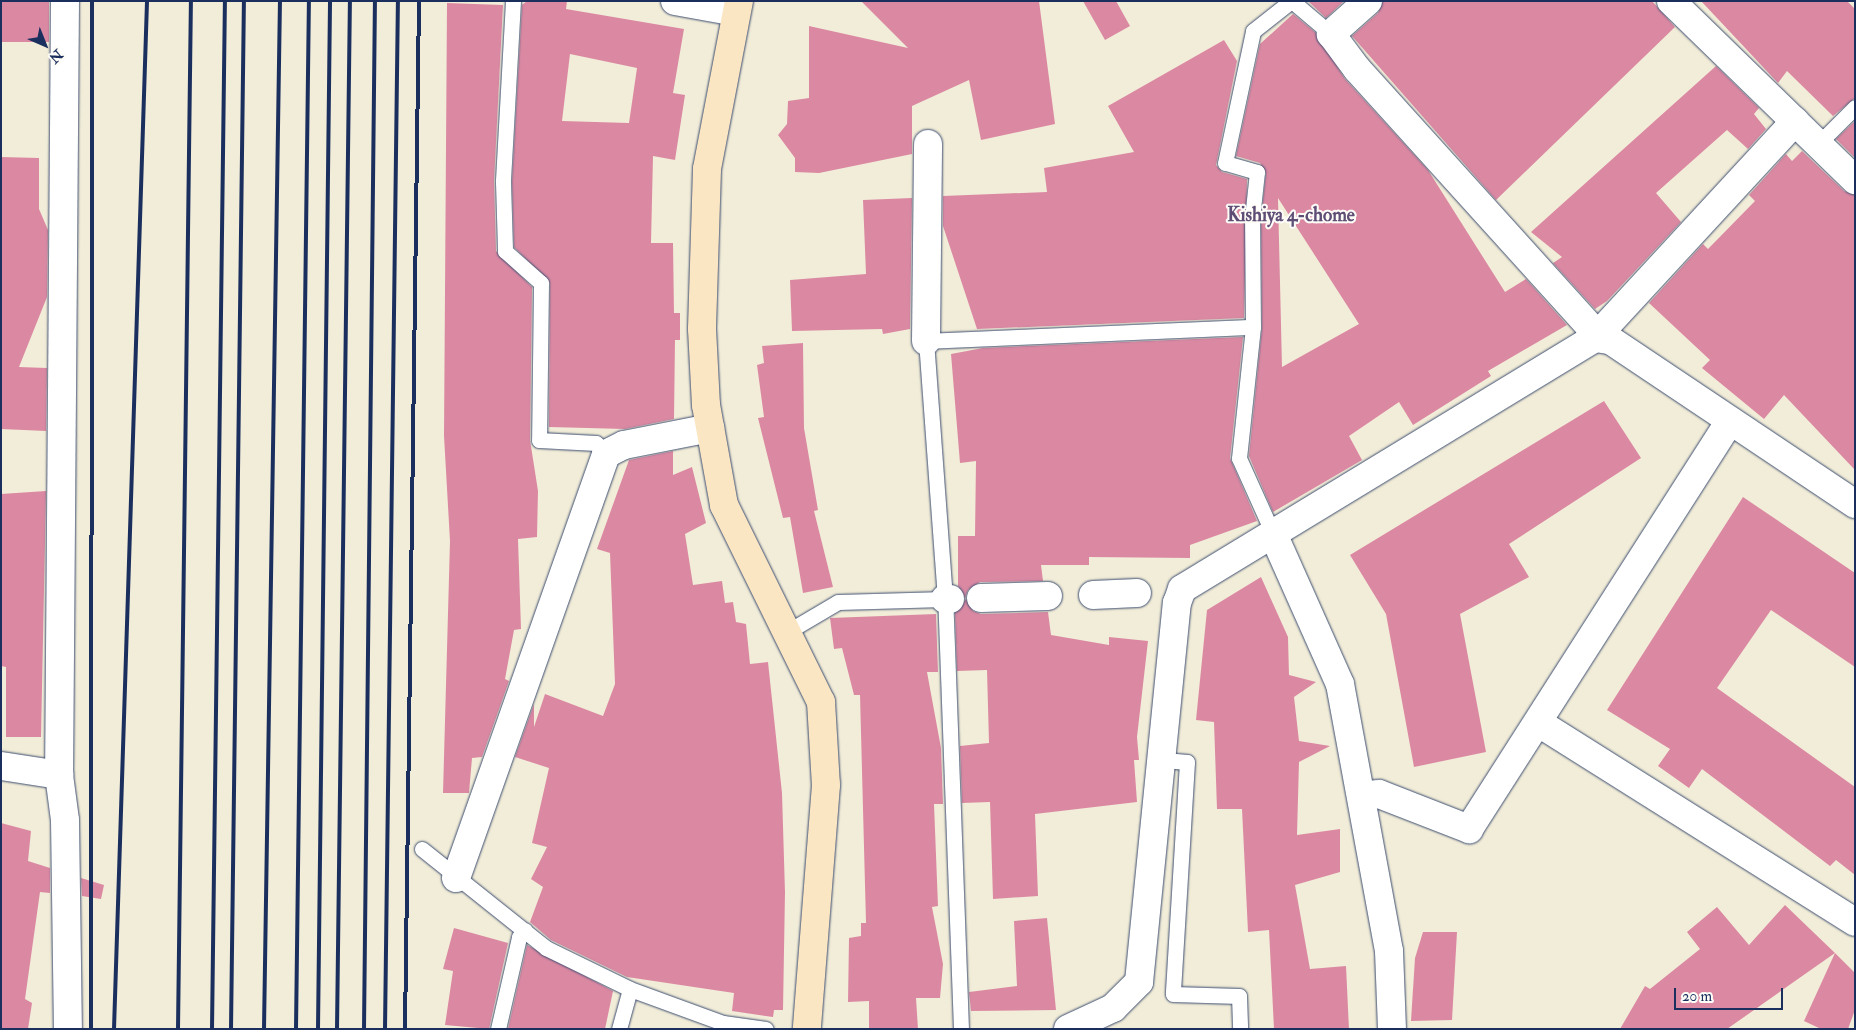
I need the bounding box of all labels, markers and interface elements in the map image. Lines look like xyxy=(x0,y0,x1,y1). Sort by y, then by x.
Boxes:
north arrow xyxy=(20,20,70,70)
text: N xyxy=(45,46,66,67)
district label: Kishiya 4-chome xyxy=(1227,205,1355,227)
scale bar xyxy=(1676,978,1785,1010)
text: 20 m xyxy=(1682,987,1712,1006)

